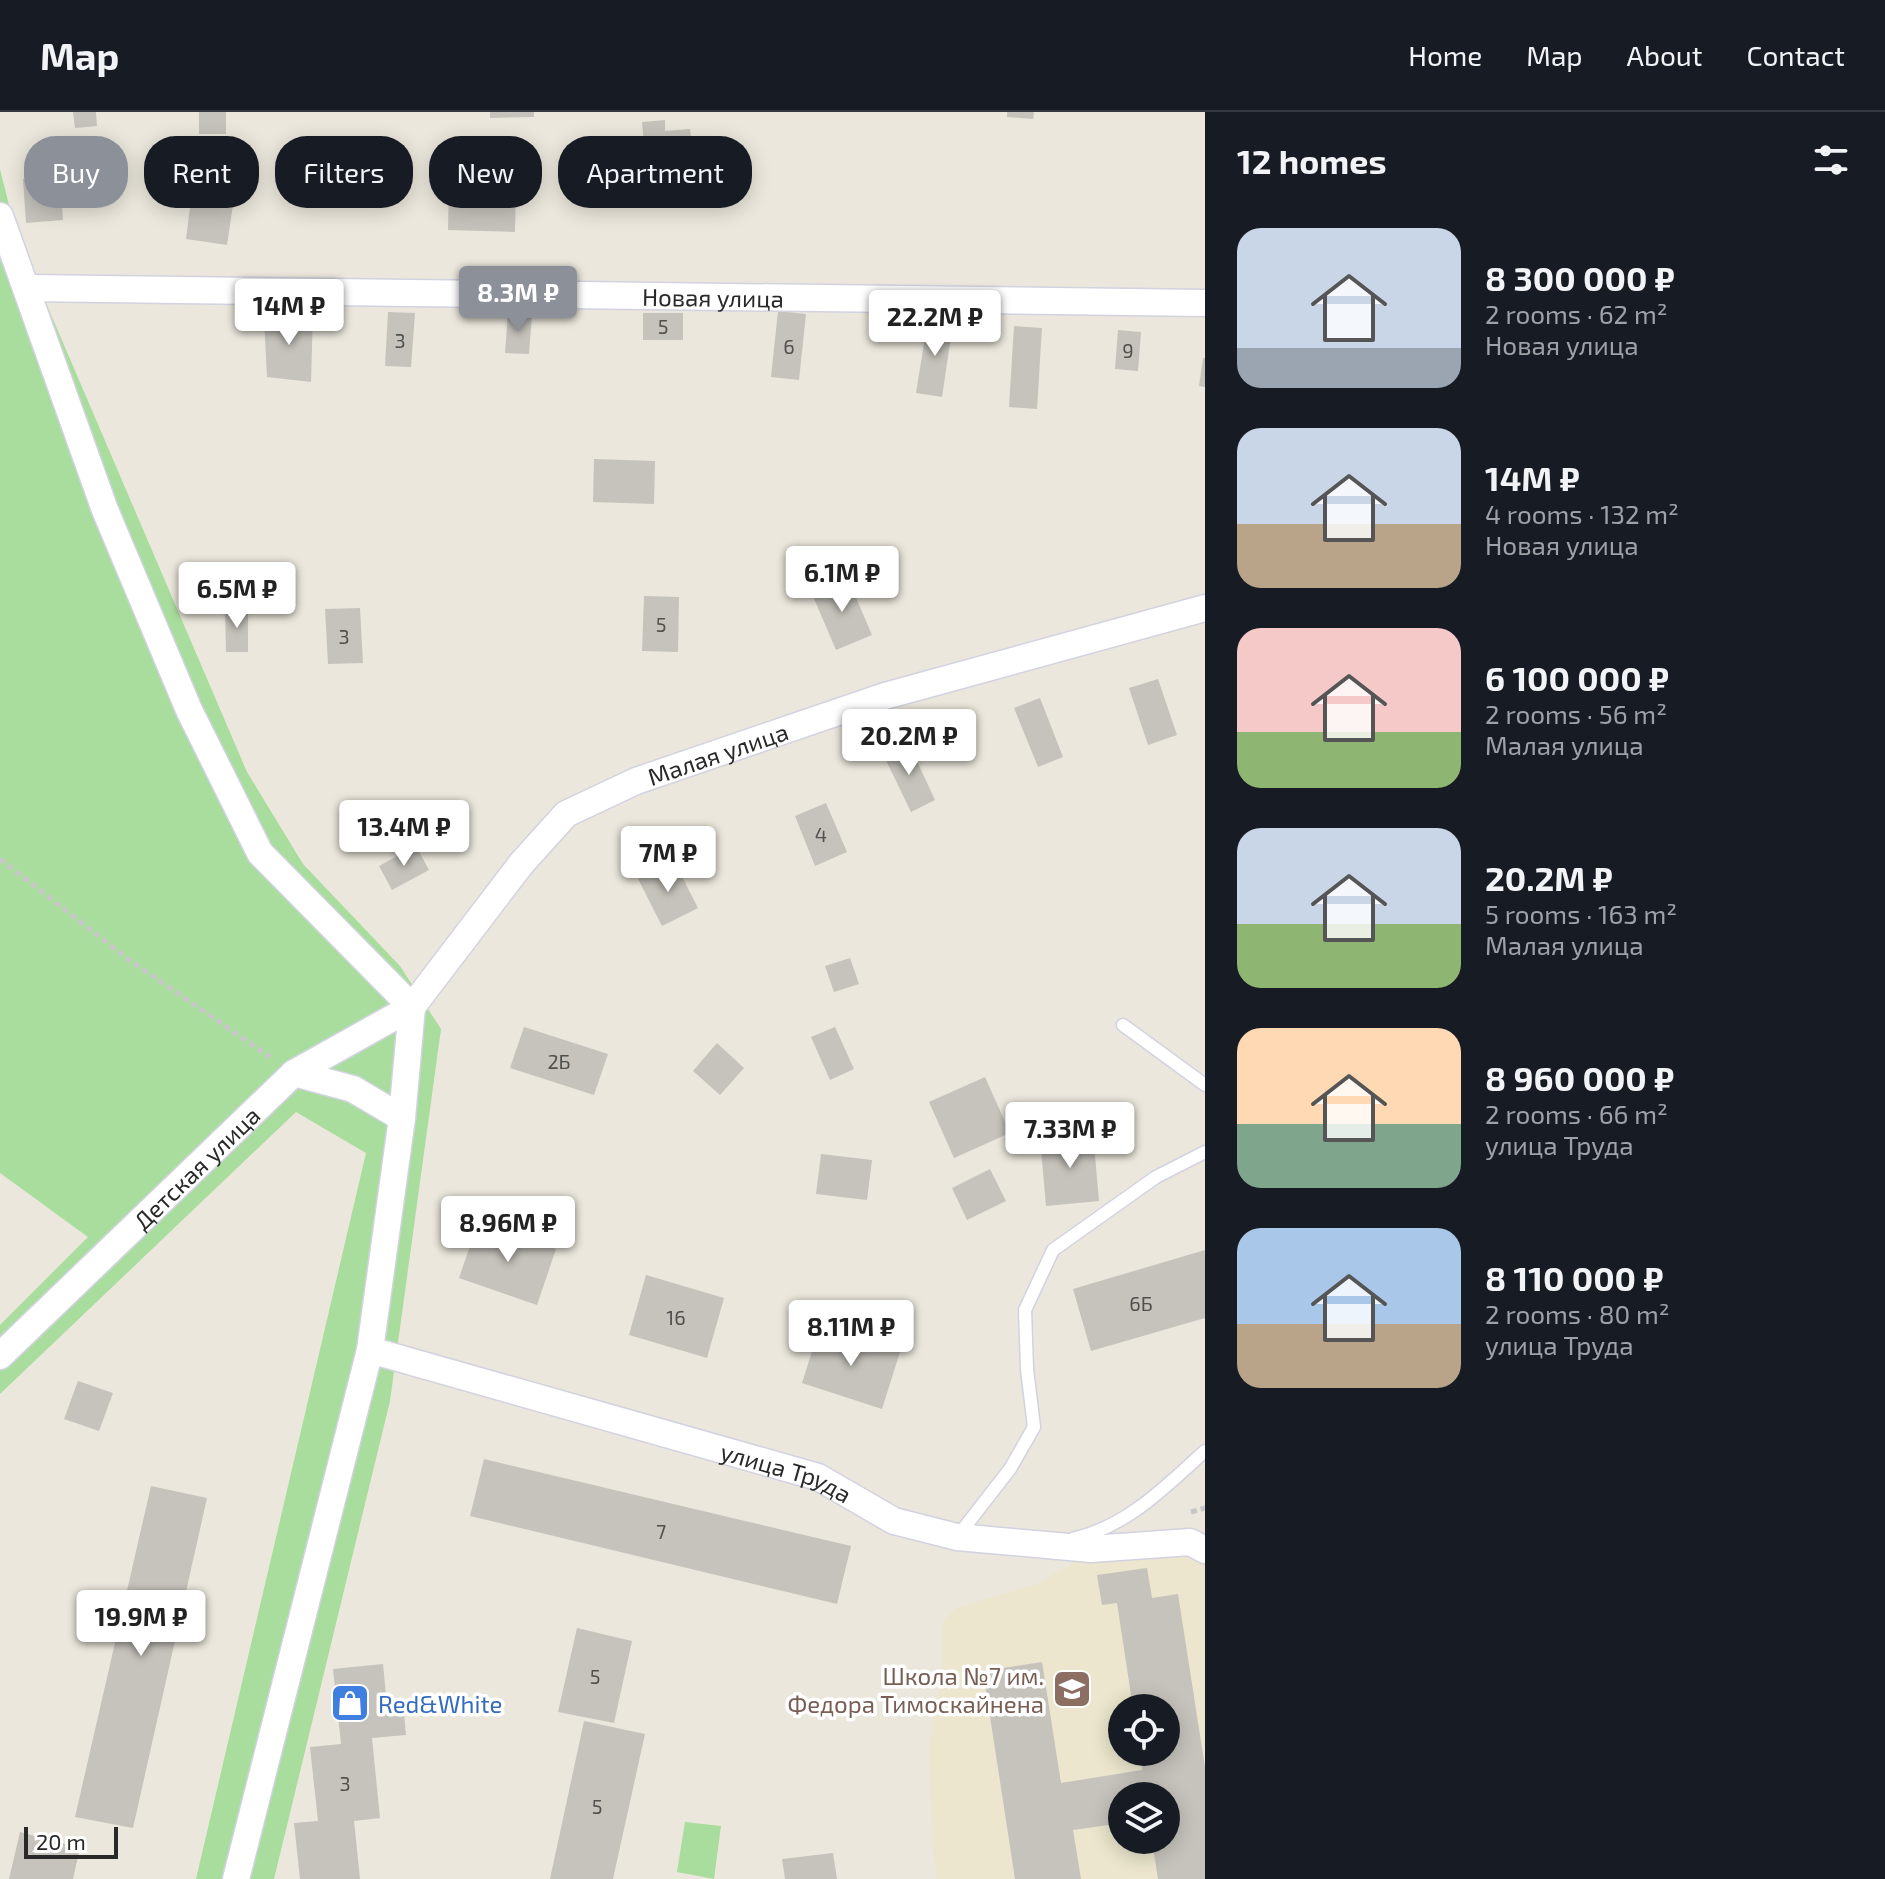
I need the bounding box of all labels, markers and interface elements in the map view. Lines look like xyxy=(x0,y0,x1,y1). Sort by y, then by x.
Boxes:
text: Map xyxy=(40,32,119,78)
text: Home xyxy=(1408,38,1482,72)
text: Map xyxy=(1526,38,1583,72)
text: About xyxy=(1627,38,1702,72)
text: Contact xyxy=(1746,38,1845,72)
chip: Buy xyxy=(24,136,128,208)
chip: Rent xyxy=(144,136,259,208)
chip: Filters xyxy=(275,136,413,208)
chip: New xyxy=(429,136,542,208)
chip: Apartment xyxy=(558,136,752,208)
icon: filters xyxy=(1809,138,1853,182)
text: 12 homes xyxy=(1237,140,1386,181)
text: 8 300 000 ₽ xyxy=(1485,257,1675,298)
icon: home xyxy=(1301,260,1397,356)
pin: 8.3M ₽ xyxy=(453,266,583,334)
text: 8.3M ₽ xyxy=(477,276,559,307)
pin: 14M ₽ xyxy=(233,279,345,347)
street label: Новая улица xyxy=(642,281,784,312)
text: 14M ₽ xyxy=(253,289,325,320)
pin: 22.2M ₽ xyxy=(861,290,1009,358)
text: 2 rooms · 62 m² xyxy=(1485,298,1668,329)
text: 22.2M ₽ xyxy=(887,300,983,331)
house number: 5 xyxy=(658,314,668,338)
house number: 3 xyxy=(394,328,406,352)
text: Новая улица xyxy=(1485,329,1639,360)
house number: 6 xyxy=(783,334,795,358)
house number: 9 xyxy=(1122,338,1134,362)
text: 14M ₽ xyxy=(1485,457,1580,498)
icon: home xyxy=(1301,460,1397,556)
text: 4 rooms · 132 m² xyxy=(1485,498,1679,529)
text: Новая улица xyxy=(1485,529,1639,560)
pin: 6.1M ₽ xyxy=(777,546,907,614)
text: 6.1M ₽ xyxy=(804,556,880,587)
pin: 6.5M ₽ xyxy=(172,562,302,630)
text: 6.5M ₽ xyxy=(197,572,277,603)
house number: 5 xyxy=(656,612,666,636)
house number: 3 xyxy=(338,624,350,648)
text: 6 100 000 ₽ xyxy=(1485,657,1669,698)
icon: home xyxy=(1301,660,1397,756)
text: 2 rooms · 56 m² xyxy=(1485,698,1667,729)
pin: 20.2M ₽ xyxy=(835,709,983,777)
street label: Малая улица xyxy=(644,716,792,791)
text: 20.2M ₽ xyxy=(860,719,958,750)
text: Малая улица xyxy=(1485,729,1644,760)
pin: 13.4M ₽ xyxy=(330,800,478,868)
text: 13.4M ₽ xyxy=(357,810,451,841)
house number: 4 xyxy=(815,822,827,846)
pin: 7M ₽ xyxy=(621,826,715,894)
text: 7M ₽ xyxy=(639,836,697,867)
text: 20.2M ₽ xyxy=(1485,857,1613,898)
icon: home xyxy=(1301,860,1397,956)
text: 5 rooms · 163 m² xyxy=(1485,898,1677,929)
text: Малая улица xyxy=(1485,929,1644,960)
house number: 2Б xyxy=(547,1049,571,1073)
text: 8 960 000 ₽ xyxy=(1485,1057,1674,1098)
icon: home xyxy=(1301,1060,1397,1156)
text: 2 rooms · 66 m² xyxy=(1485,1098,1668,1129)
street label: Детская улица xyxy=(127,1100,265,1235)
pin: 7.33M ₽ xyxy=(996,1102,1144,1170)
text: 7.33M ₽ xyxy=(1023,1112,1117,1143)
text: улица Труда xyxy=(1485,1129,1634,1160)
pin: 8.96M ₽ xyxy=(434,1196,582,1264)
text: 8.96M ₽ xyxy=(459,1206,557,1237)
text: 8 110 000 ₽ xyxy=(1485,1257,1664,1298)
icon: home xyxy=(1301,1260,1397,1356)
house number: 6Б xyxy=(1129,1291,1153,1315)
text: 2 rooms · 80 m² xyxy=(1485,1298,1670,1329)
pin: 8.11M ₽ xyxy=(777,1300,925,1368)
house number: 16 xyxy=(666,1305,686,1329)
text: 8.11M ₽ xyxy=(807,1310,895,1341)
text: улица Труда xyxy=(1485,1329,1634,1360)
street label: улица Труда xyxy=(717,1436,857,1508)
house number: 7 xyxy=(656,1519,666,1543)
pin: 19.9M ₽ xyxy=(67,1590,215,1658)
text: 19.9M ₽ xyxy=(94,1600,188,1631)
place label: Школа №7 им. Федора Тимоскайнена xyxy=(788,1661,1044,1718)
house number: 5 xyxy=(590,1664,600,1688)
school or university icon: Школа №7 им. Федора Тимоскайнена xyxy=(1051,1668,1093,1710)
shop icon: Red&White xyxy=(329,1682,371,1724)
place label: Red&White xyxy=(378,1689,502,1718)
map controls xyxy=(1108,1694,1180,1854)
button: locate xyxy=(1108,1694,1180,1766)
house number: 3 xyxy=(339,1771,351,1795)
button: layers xyxy=(1108,1782,1180,1854)
house number: 5 xyxy=(592,1794,602,1818)
scale bar xyxy=(24,1823,118,1859)
text: 20 m xyxy=(36,1828,86,1854)

